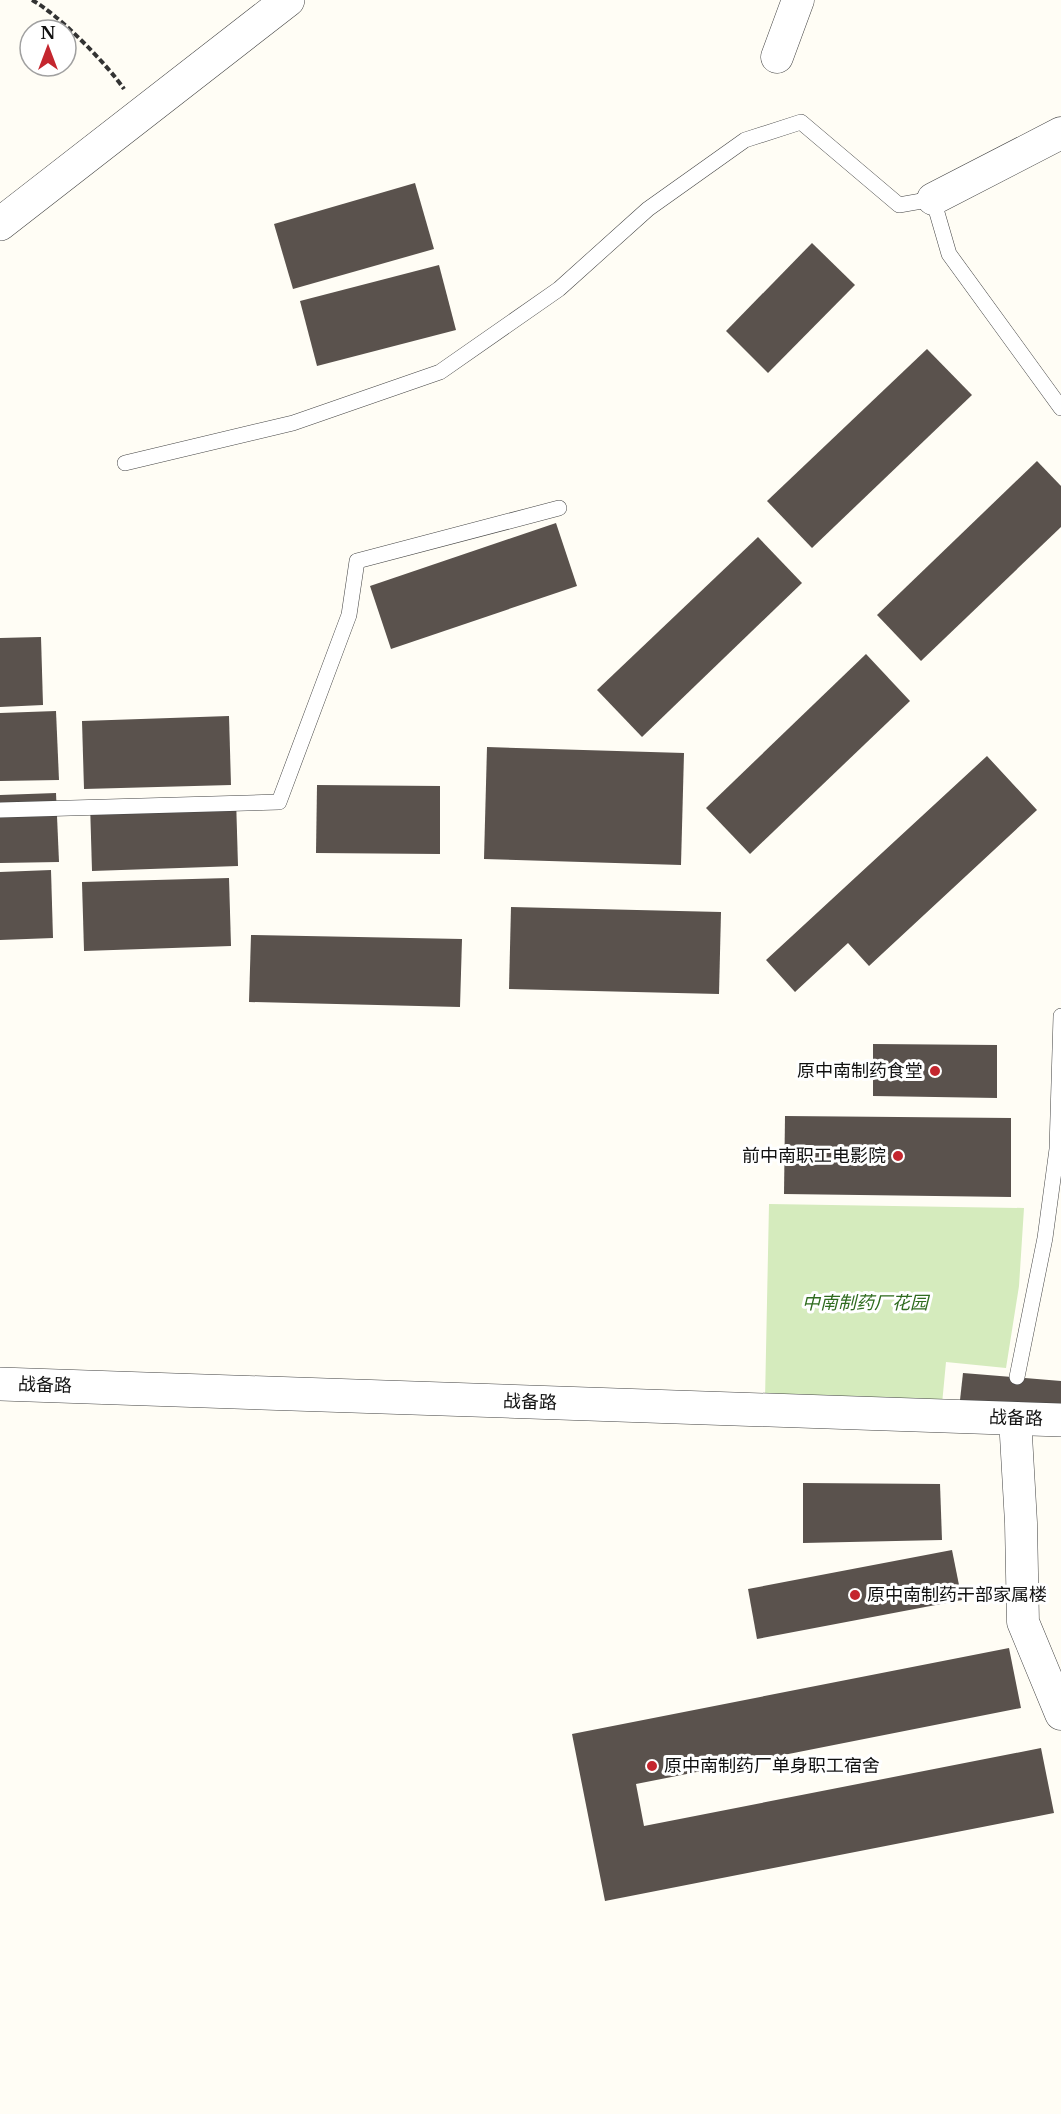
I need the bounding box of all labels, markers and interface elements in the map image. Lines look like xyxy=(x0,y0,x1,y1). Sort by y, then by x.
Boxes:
north arrow xyxy=(18,18,78,78)
text: N xyxy=(40,23,56,43)
place label: 原中南制药食堂 xyxy=(797,1060,923,1082)
marker: 原中南制药食堂 xyxy=(928,1064,942,1078)
place label: 前中南职工电影院 xyxy=(742,1145,886,1167)
marker: 前中南职工电影院 xyxy=(891,1149,905,1163)
park label: 中南制药厂花园 xyxy=(802,1292,931,1314)
street label: 战备路 xyxy=(18,1373,72,1397)
street label: 战备路 xyxy=(503,1390,557,1414)
street label: 战备路 xyxy=(989,1406,1043,1430)
place label: 原中南制药干部家属楼 xyxy=(867,1584,1047,1606)
marker: 原中南制药干部家属楼 xyxy=(848,1588,862,1602)
place label: 原中南制药厂单身职工宿舍 xyxy=(664,1755,880,1777)
marker: 原中南制药厂单身职工宿舍 xyxy=(645,1759,659,1773)

